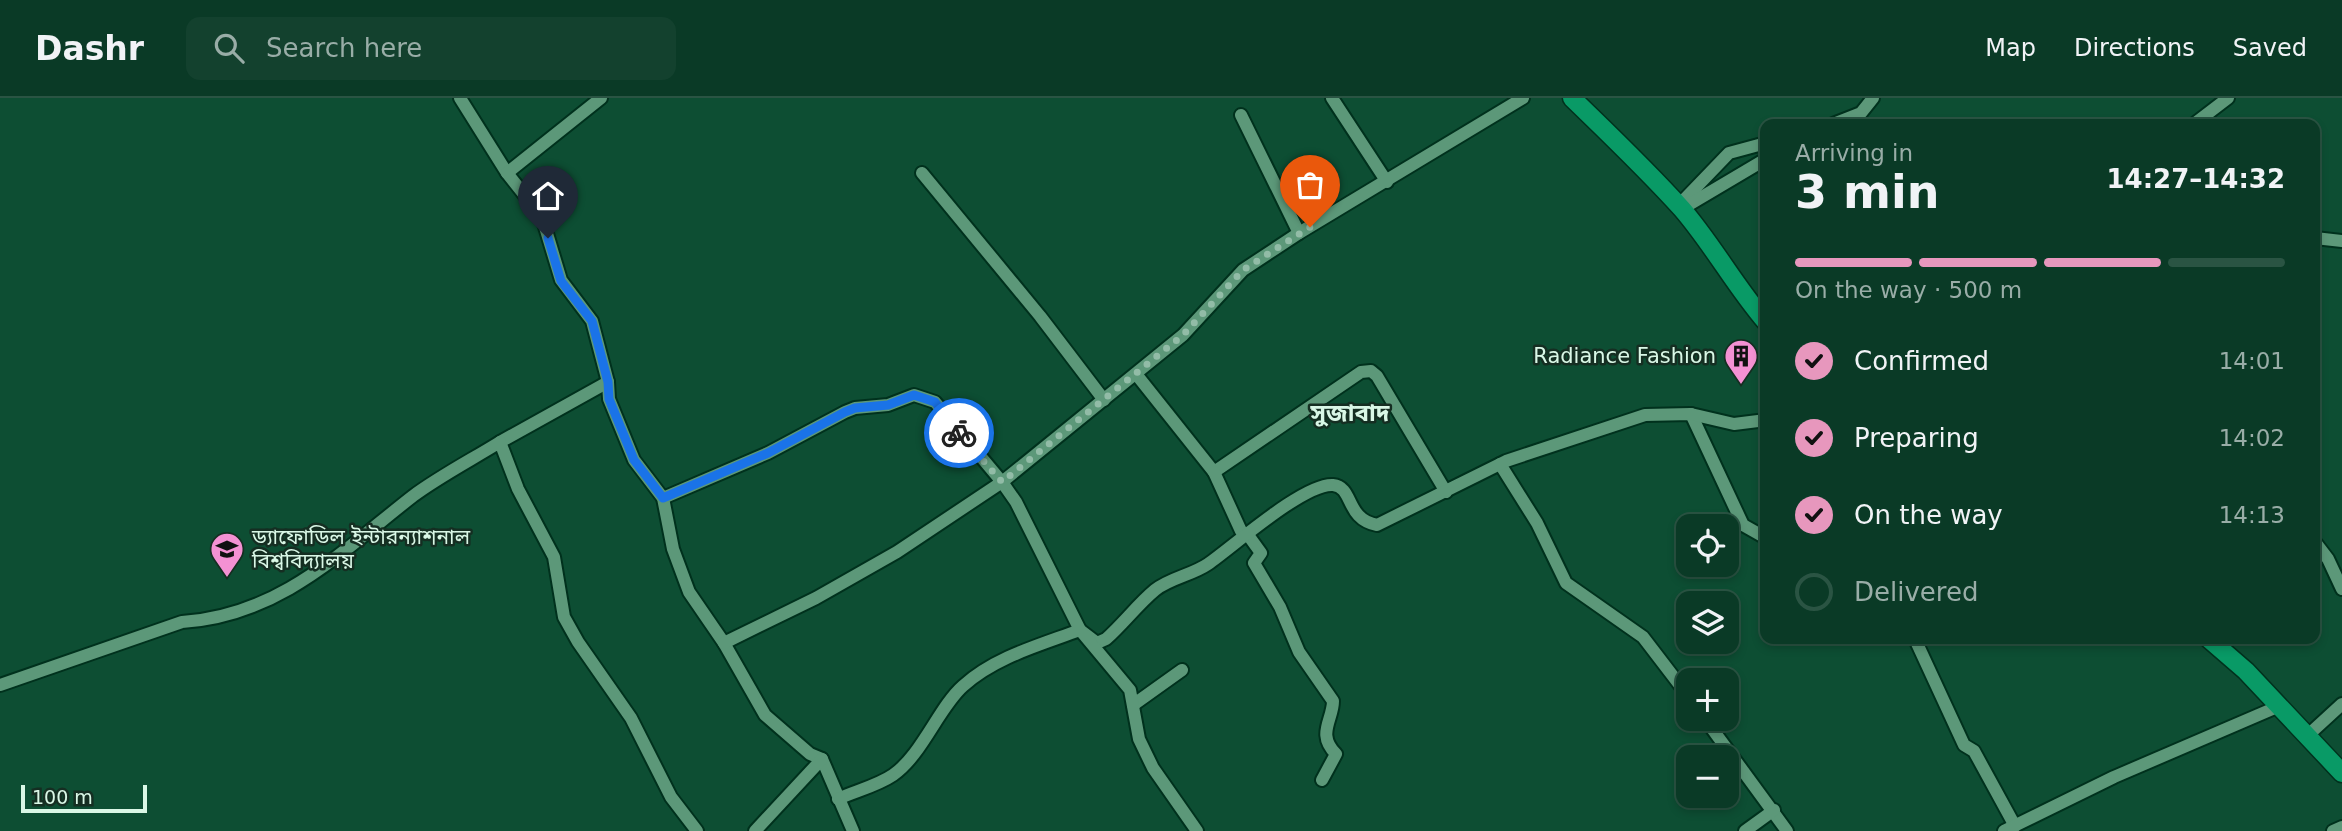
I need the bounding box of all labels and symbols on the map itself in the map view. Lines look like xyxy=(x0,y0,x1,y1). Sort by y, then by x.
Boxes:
pin xyxy=(1280,155,1340,227)
pin xyxy=(518,166,578,238)
building icon: Radiance Fashion xyxy=(1722,337,1760,386)
place label: Radiance Fashion xyxy=(1533,344,1716,368)
courier xyxy=(924,398,994,468)
district label: সুজাবাদ xyxy=(1310,399,1390,427)
place label: ড্যাফোডিল ইন্টারন্যাশনাল বিশ্ববিদ্যালয় xyxy=(251,525,471,573)
school or university icon: ড্যাফোডিল ইন্টারন্যাশনাল বিশ্ববিদ্যালয় xyxy=(208,530,246,579)
scale bar xyxy=(21,782,147,814)

